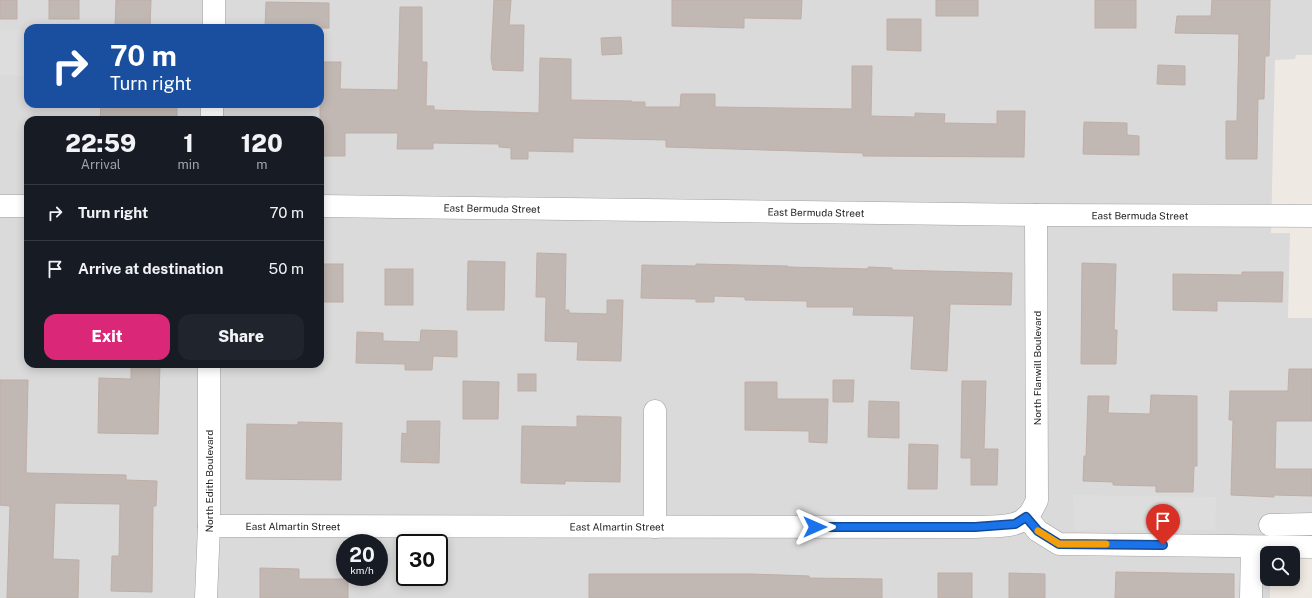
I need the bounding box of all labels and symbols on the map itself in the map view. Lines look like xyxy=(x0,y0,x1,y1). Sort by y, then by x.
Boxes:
street label: East Bermuda Street xyxy=(443,202,541,215)
street label: East Bermuda Street xyxy=(767,206,865,219)
street label: East Bermuda Street xyxy=(1091,209,1189,222)
street label: North Flanwill Boulevard xyxy=(1031,311,1043,425)
street label: North Edith Boulevard xyxy=(203,430,215,533)
pin xyxy=(1146,504,1180,545)
position arrow xyxy=(794,506,836,548)
street label: East Almartin Street xyxy=(246,520,341,532)
street label: East Almartin Street xyxy=(570,520,665,533)
speed limit sign: 30 xyxy=(396,534,448,586)

